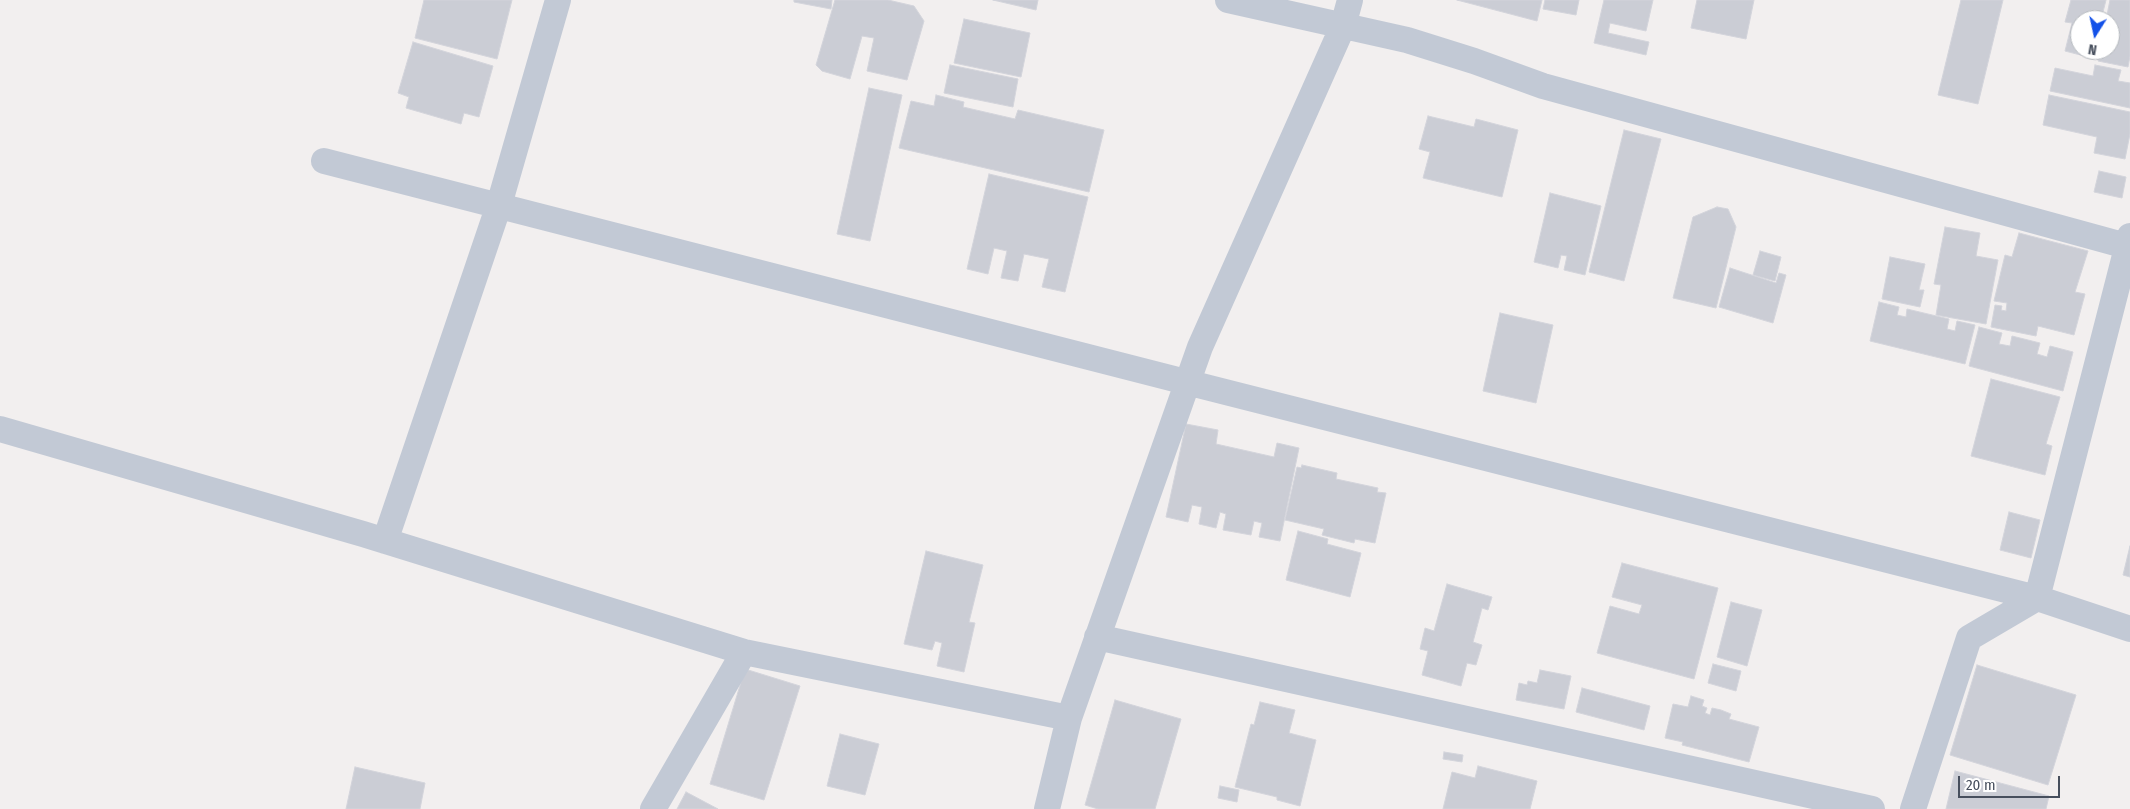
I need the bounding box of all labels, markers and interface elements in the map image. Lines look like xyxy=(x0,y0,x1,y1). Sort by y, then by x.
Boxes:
north arrow xyxy=(2070,10,2120,60)
text: N xyxy=(2087,40,2098,58)
scale bar xyxy=(1960,766,2062,798)
text: 20 m xyxy=(1966,776,1996,794)

